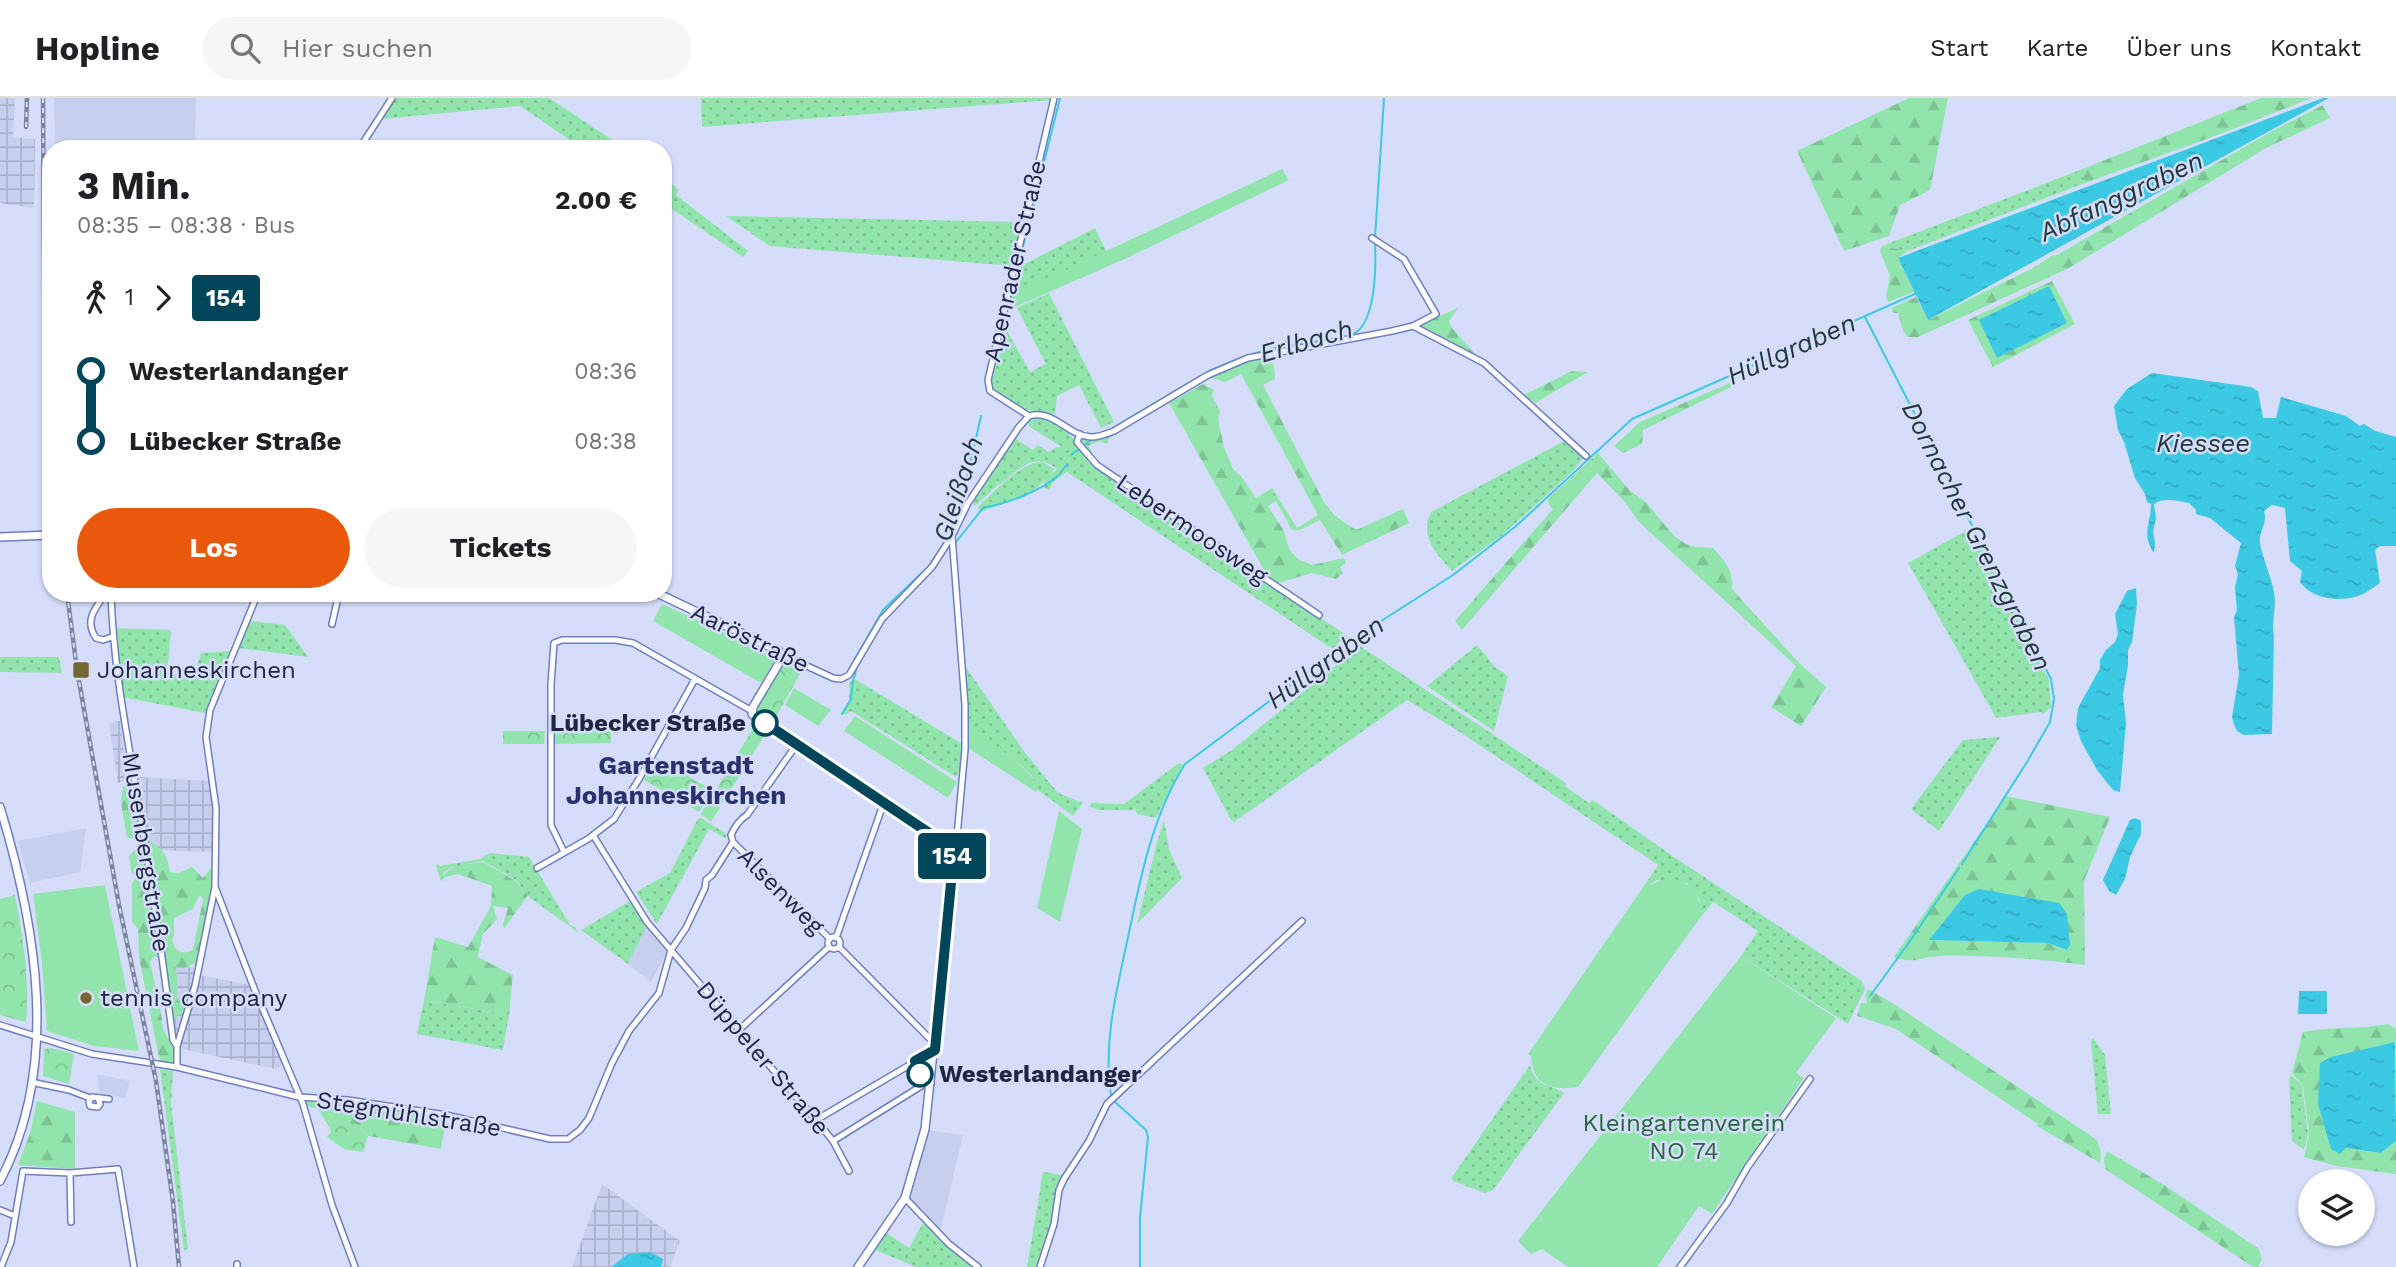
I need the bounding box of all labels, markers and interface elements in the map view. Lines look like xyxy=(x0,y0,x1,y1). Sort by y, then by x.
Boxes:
search box xyxy=(202,17,692,80)
text: Hopline xyxy=(35,29,160,68)
icon: search xyxy=(226,29,264,67)
text: Hier suchen xyxy=(282,33,433,63)
text: Start xyxy=(1930,34,1988,62)
text: Karte xyxy=(2026,34,2088,62)
text: Über uns xyxy=(2126,34,2232,62)
text: Kontakt xyxy=(2270,34,2361,62)
water label: Abfanggraben xyxy=(2033,145,2208,248)
street label: Apenrader Straße xyxy=(978,157,1052,365)
text: 3 Min. xyxy=(77,164,191,208)
text: 2.00 € xyxy=(555,185,637,215)
text: 08:35 – 08:38 · Bus xyxy=(77,212,295,239)
icon: walk xyxy=(77,279,115,317)
icon: forward xyxy=(144,279,182,317)
text: 1 xyxy=(125,284,134,311)
text: 154 xyxy=(206,284,246,312)
water label: Hüllgraben xyxy=(1722,307,1860,391)
water label: Erlbach xyxy=(1256,313,1356,369)
text: Westerlandanger xyxy=(129,356,348,386)
text: 08:36 xyxy=(574,358,637,385)
water label: Dornacher Grenzgraben xyxy=(1896,396,2058,676)
text: Lübecker Straße xyxy=(129,426,342,456)
text: 08:38 xyxy=(574,428,637,455)
water label: Kiessee xyxy=(2156,428,2250,458)
water label: Gleißach xyxy=(927,433,989,545)
street label: Lebermoosweg xyxy=(1111,468,1273,590)
button: Los xyxy=(77,508,350,588)
button: Tickets xyxy=(364,508,637,588)
street label: Aaröstraße xyxy=(687,597,813,679)
water label: Hüllgraben xyxy=(1260,609,1390,715)
place label: Johanneskirchen xyxy=(97,656,296,684)
marker: Johanneskirchen xyxy=(71,660,91,680)
place label: Lübecker Straße xyxy=(550,709,746,737)
marker: Lübecker Straße xyxy=(752,710,778,736)
street label: Musenbergstraße xyxy=(116,750,176,954)
district label: Gartenstadt Johanneskirchen xyxy=(566,750,786,810)
line badge: 154 xyxy=(912,833,992,879)
street label: Alsenweg xyxy=(732,842,830,940)
text: 154 xyxy=(932,842,972,870)
street label: Düppeler Straße xyxy=(691,976,835,1140)
place label: tennis company xyxy=(100,984,288,1012)
marker: tennis company xyxy=(78,990,94,1006)
place label: Westerlandanger xyxy=(939,1060,1142,1088)
marker: Westerlandanger xyxy=(907,1061,933,1087)
street label: Stegmühlstraße xyxy=(315,1086,503,1142)
park label: Kleingartenverein NO 74 xyxy=(1583,1109,1785,1165)
map controls xyxy=(2298,1169,2375,1246)
button: layers xyxy=(2298,1169,2375,1246)

